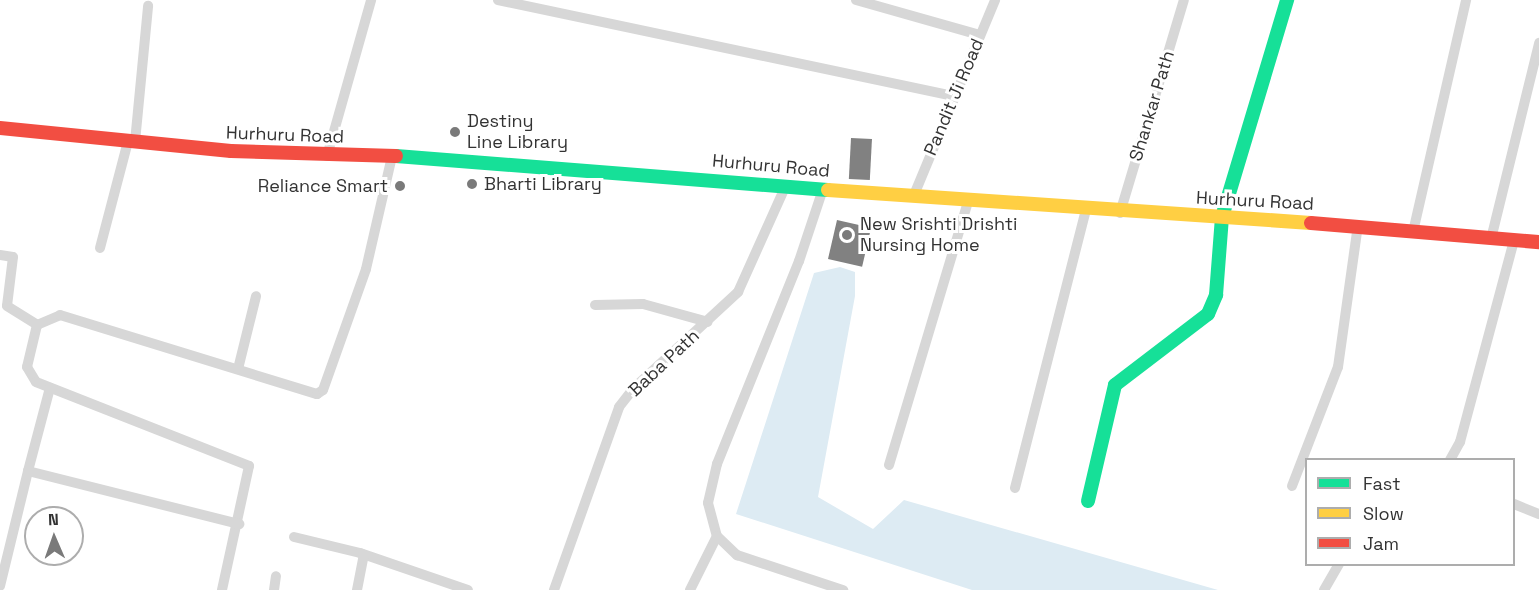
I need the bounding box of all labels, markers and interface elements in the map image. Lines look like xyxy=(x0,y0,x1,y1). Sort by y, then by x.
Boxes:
street label: Pandit Ji Road xyxy=(920,35,988,159)
street label: Shankar Path xyxy=(1125,48,1179,164)
place label: Destiny Line Library xyxy=(467,111,568,154)
street label: Hurhuru Road xyxy=(226,122,344,148)
marker: Destiny Line Library xyxy=(448,125,462,139)
street label: Hurhuru Road xyxy=(711,150,831,182)
place label: Bharti Library xyxy=(484,173,602,195)
place label: Reliance Smart xyxy=(258,175,388,197)
marker: Bharti Library xyxy=(465,177,479,191)
marker: Reliance Smart xyxy=(393,179,407,193)
street label: Hurhuru Road xyxy=(1195,187,1315,215)
place label: New Srishti Drishti Nursing Home xyxy=(860,214,1017,256)
marker: New Srishti Drishti Nursing Home xyxy=(838,226,856,244)
street label: Baba Path xyxy=(624,325,704,401)
legend xyxy=(1305,458,1515,566)
text: Fast xyxy=(1363,472,1400,495)
text: Slow xyxy=(1363,502,1404,525)
north arrow xyxy=(24,506,84,566)
text: N xyxy=(48,509,59,530)
text: Jam xyxy=(1363,532,1399,555)

